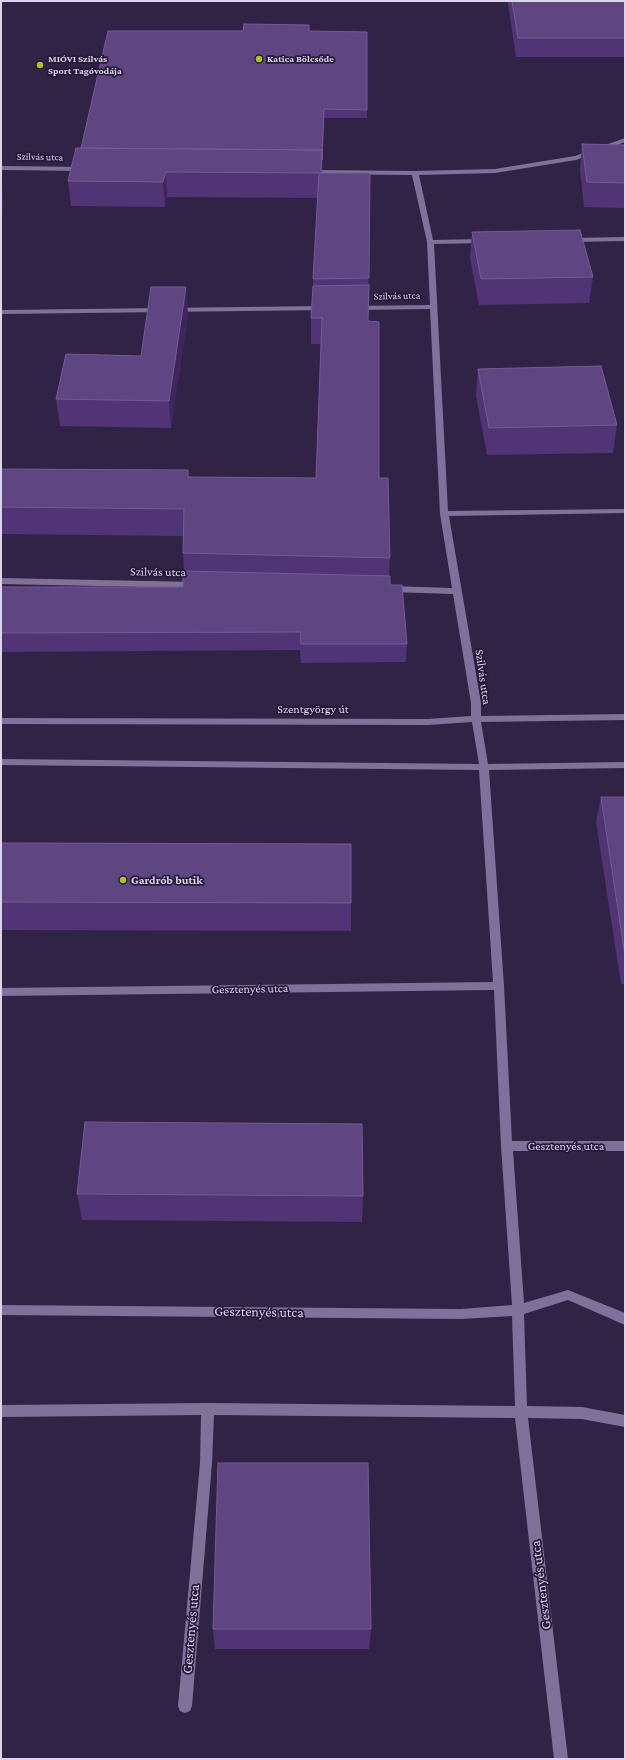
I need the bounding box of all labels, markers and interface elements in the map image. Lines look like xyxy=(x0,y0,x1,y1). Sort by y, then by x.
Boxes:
place label: MIÓVI Szilvás Sport Tagóvodája xyxy=(48,53,122,76)
place label: Katica Bölcsőde xyxy=(267,53,334,65)
marker: Katica Bölcsőde xyxy=(254,54,264,64)
marker: MIÓVI Szilvás Sport Tagóvodája xyxy=(35,60,45,70)
street label: Szilvás utca xyxy=(17,151,63,163)
street label: Szilvás utca xyxy=(374,290,420,302)
street label: Szilvás utca xyxy=(130,564,186,580)
street label: Szilvás utca xyxy=(472,648,494,706)
street label: Szentgyörgy út xyxy=(277,702,349,716)
place label: Gardrób butik xyxy=(131,873,203,887)
marker: Gardrób butik xyxy=(118,875,128,885)
street label: Gesztenyés utca xyxy=(212,981,288,997)
street label: Gesztenyés utca xyxy=(528,1139,604,1153)
street label: Gesztenyés utca xyxy=(214,1303,304,1321)
street label: Gesztenyés utca xyxy=(527,1540,555,1630)
street label: Gesztenyés utca xyxy=(179,1584,203,1674)

